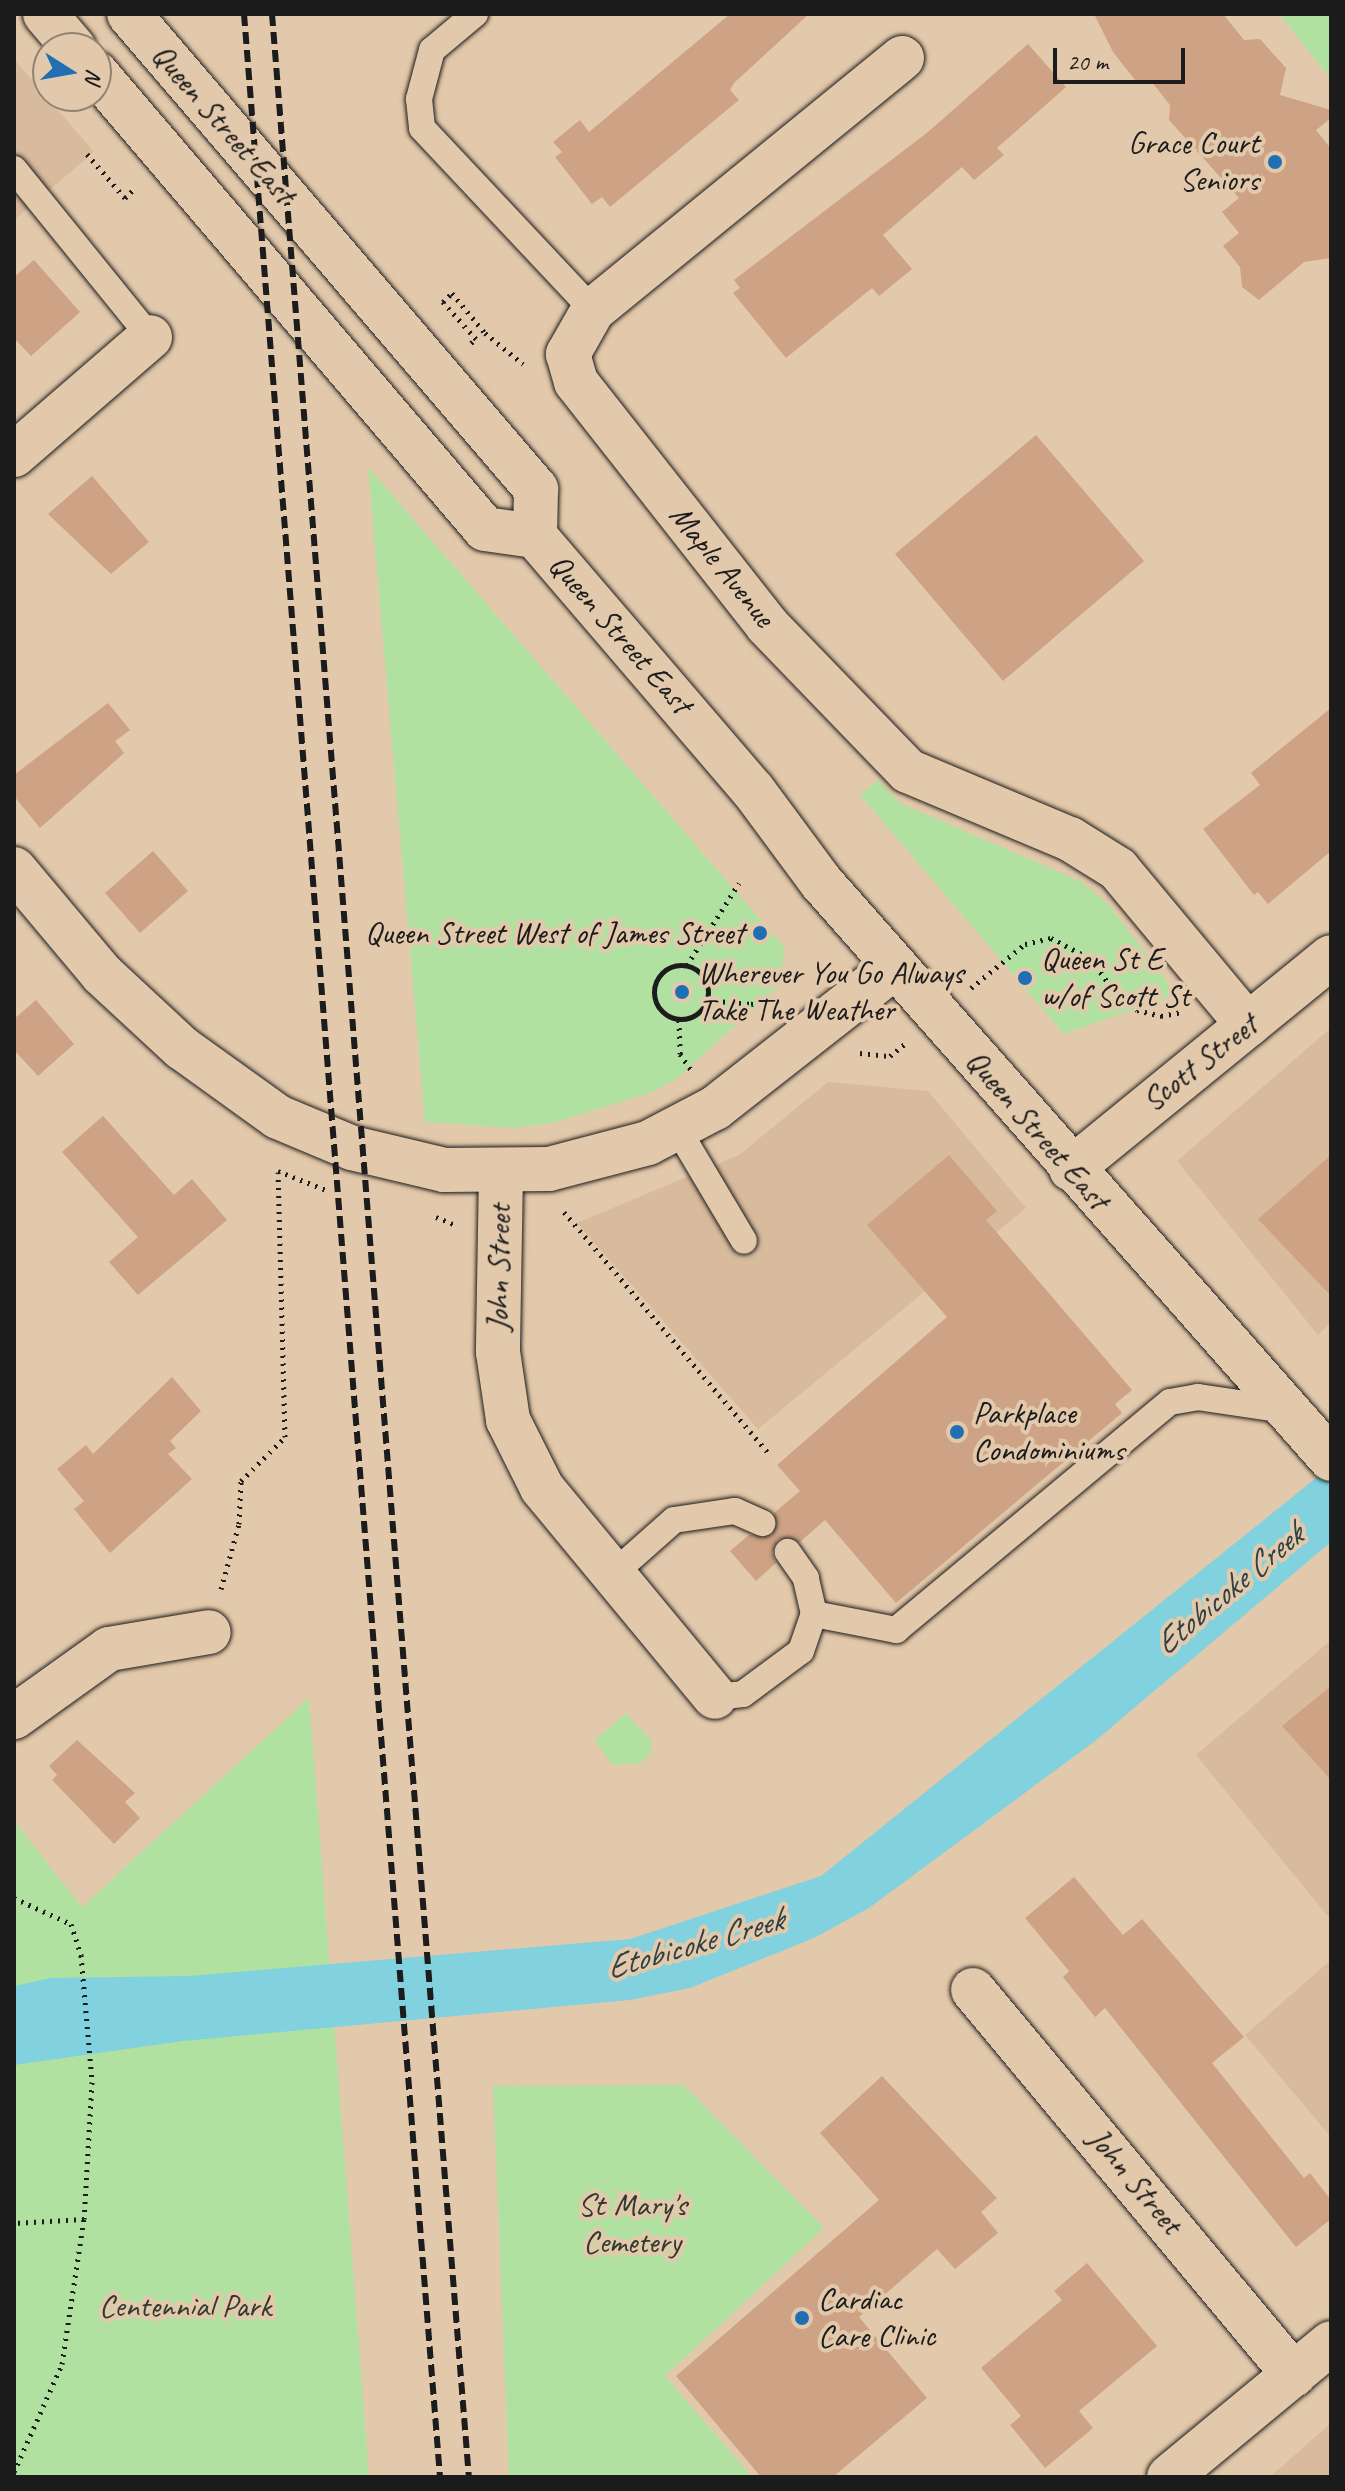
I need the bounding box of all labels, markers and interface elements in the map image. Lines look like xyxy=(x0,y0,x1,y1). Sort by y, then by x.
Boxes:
north arrow xyxy=(32,32,112,112)
scale bar xyxy=(1057,32,1189,82)
street label: Queen Street East xyxy=(143,36,303,212)
text: 20 m xyxy=(1067,47,1108,77)
text: N xyxy=(79,67,109,86)
place label: Grace Court Seniors xyxy=(1128,125,1259,200)
marker: Grace Court Seniors xyxy=(1266,153,1284,171)
street label: Maple Avenue xyxy=(661,497,783,635)
street label: Queen Street East xyxy=(540,546,700,722)
place label: Queen Street West of James Street xyxy=(364,914,744,952)
marker: Queen Street West of James Street xyxy=(751,924,769,942)
place label: Queen St E w/of Scott St xyxy=(1041,941,1190,1016)
place label: Wherever You Go Always Take The Weather xyxy=(698,955,963,1030)
marker: Queen St E w/of Scott St xyxy=(1016,969,1034,987)
marker: Wherever You Go Always Take The Weather xyxy=(673,983,691,1001)
street label: Scott Street xyxy=(1135,1006,1265,1120)
street label: Queen Street East xyxy=(957,1042,1117,1218)
street label: John Street xyxy=(479,1204,519,1332)
place label: Parkplace Condominiums xyxy=(973,1395,1124,1470)
marker: Parkplace Condominiums xyxy=(948,1423,966,1441)
water label: Etobicoke Creek xyxy=(1145,1515,1311,1663)
water label: Etobicoke Creek xyxy=(601,1898,787,1988)
street label: John Street xyxy=(1079,2120,1191,2242)
park label: St Mary's Cemetery xyxy=(578,2187,686,2262)
place label: Cardiac Care Clinic xyxy=(818,2281,936,2356)
park label: Centennial Park xyxy=(98,2287,272,2325)
marker: Cardiac Care Clinic xyxy=(793,2309,811,2327)

